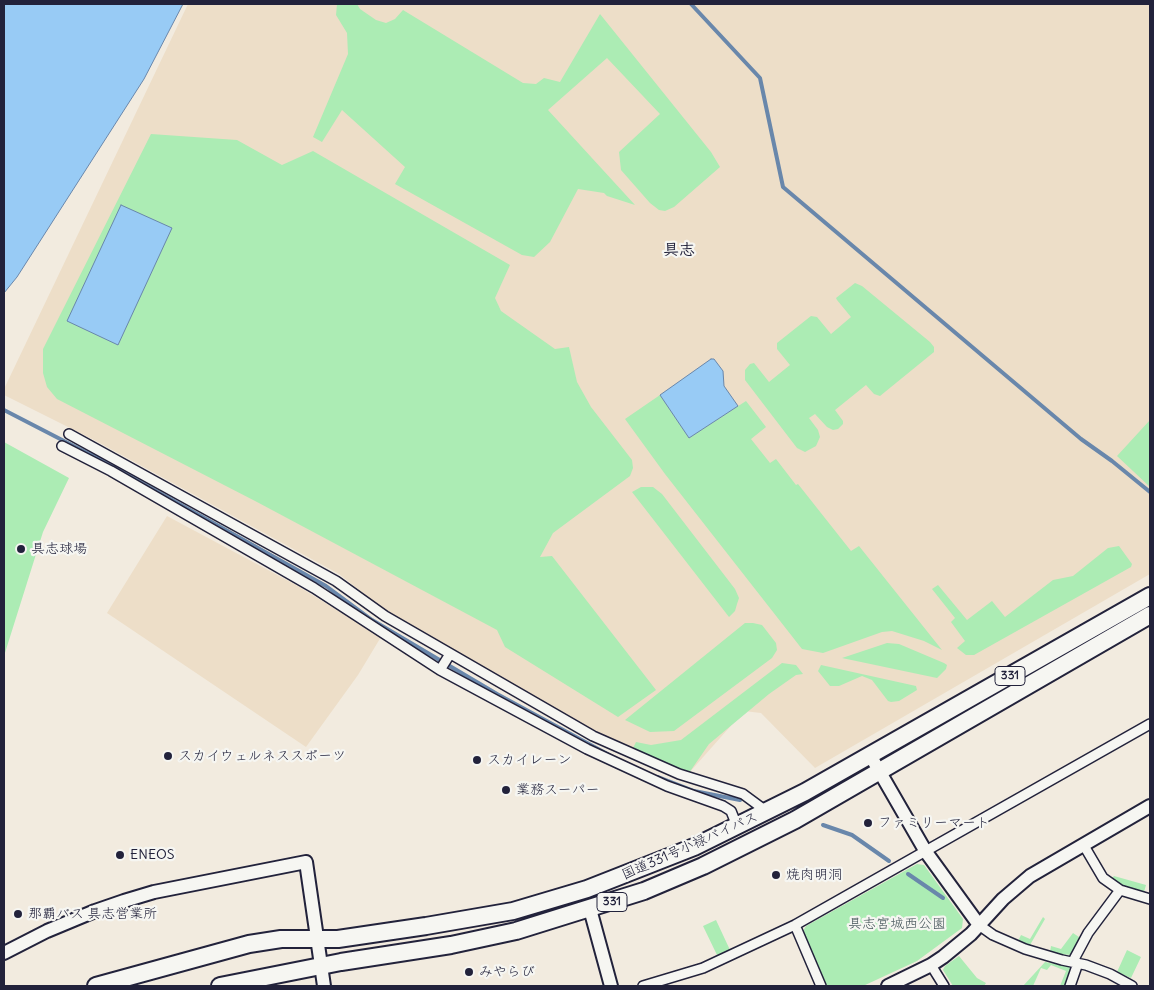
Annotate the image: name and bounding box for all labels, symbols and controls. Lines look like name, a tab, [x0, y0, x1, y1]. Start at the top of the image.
district label: 具志	[663, 240, 695, 260]
place label: 具志球場	[31, 541, 87, 557]
marker: 具志球場	[15, 543, 27, 555]
road number: 331	[995, 666, 1025, 686]
place label: スカイウェルネススポーツ	[178, 748, 346, 764]
marker: スカイウェルネススポーツ	[162, 750, 174, 762]
place label: スカイレーン	[487, 752, 572, 768]
marker: スカイレーン	[471, 754, 483, 766]
place label: 業務スーパー	[516, 782, 599, 798]
marker: 業務スーパー	[500, 784, 512, 796]
street label: 国道331号小禄バイパス	[619, 808, 761, 884]
place label: ファミリーマート	[878, 815, 990, 831]
marker: ファミリーマート	[862, 817, 874, 829]
place label: ENEOS	[130, 847, 175, 863]
marker: ENEOS	[114, 849, 126, 861]
place label: 焼肉明洞	[786, 867, 842, 883]
marker: 焼肉明洞	[770, 869, 782, 881]
road number: 331	[597, 892, 627, 912]
place label: 那覇バス 具志営業所	[28, 906, 157, 922]
marker: 那覇バス 具志営業所	[12, 908, 24, 920]
park label: 具志宮城西公園	[848, 916, 946, 932]
place label: みやらび	[479, 964, 535, 980]
marker: みやらび	[463, 966, 475, 978]

